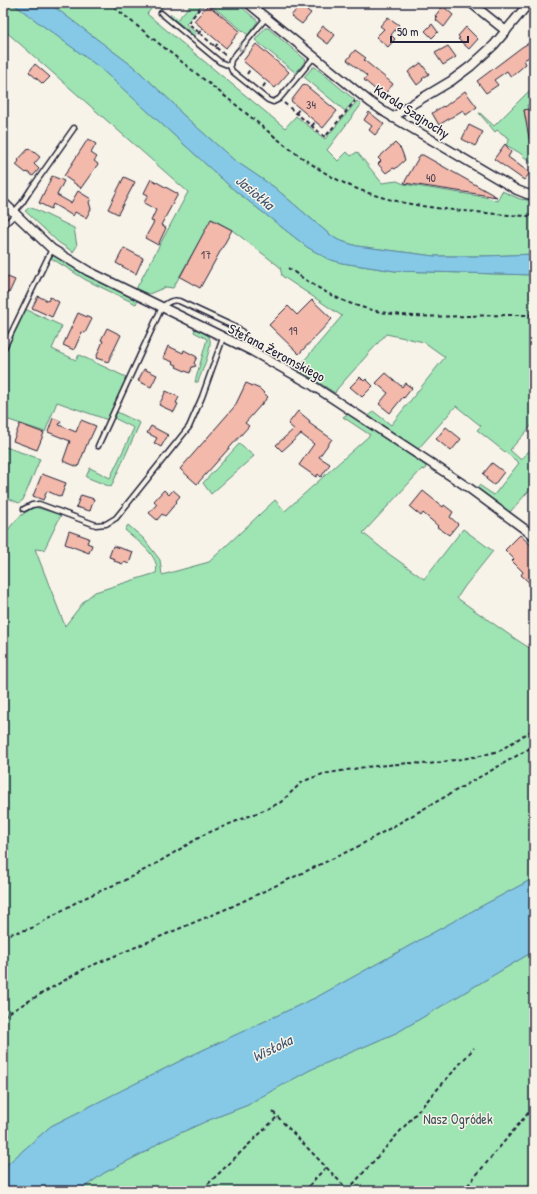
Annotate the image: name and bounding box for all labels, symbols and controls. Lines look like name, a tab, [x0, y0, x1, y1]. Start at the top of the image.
scale bar	[391, 18, 468, 44]
text: 50 m	[397, 23, 418, 40]
one-way arrow	[239, 43, 246, 51]
street label: Karola Szajnochy	[370, 79, 454, 143]
house number: 34	[306, 96, 316, 113]
house number: 40	[426, 169, 436, 186]
water label: Jasiołka	[231, 170, 280, 216]
house number: 17	[201, 246, 211, 263]
street label: Stefana Żeromskiego	[225, 318, 329, 387]
house number: 19	[289, 322, 298, 339]
water label: Wisłoka	[248, 1028, 297, 1067]
park label: Nasz Ogródek	[423, 1109, 493, 1129]

